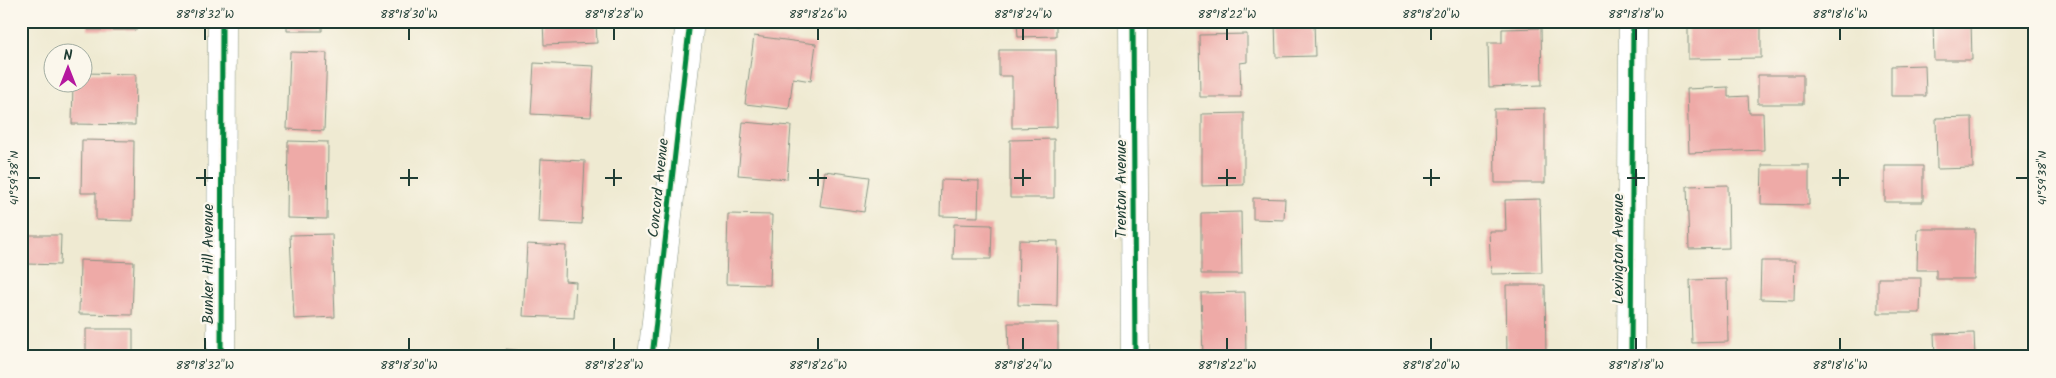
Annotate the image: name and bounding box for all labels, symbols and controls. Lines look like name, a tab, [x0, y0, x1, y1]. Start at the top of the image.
text: 88°18'32"W	[176, 5, 234, 24]
text: 88°18'30"W	[380, 5, 438, 24]
text: 88°18'28"W	[585, 5, 643, 24]
text: 88°18'26"W	[789, 5, 847, 24]
text: 88°18'24"W	[994, 5, 1052, 24]
text: 88°18'22"W	[1198, 5, 1256, 24]
text: 88°18'20"W	[1402, 5, 1460, 24]
text: 88°18'18"W	[1608, 5, 1664, 24]
text: 88°18'16"W	[1812, 5, 1868, 24]
north arrow	[42, 42, 92, 92]
text: N	[64, 45, 73, 67]
street label: Concord Avenue	[642, 137, 676, 239]
street label: Trenton Avenue	[1110, 140, 1134, 238]
text: 41°59'38"N	[5, 151, 24, 205]
text: 41°59'38"N	[2033, 151, 2052, 205]
street label: Lexington Avenue	[1607, 193, 1631, 304]
street label: Bunker Hill Avenue	[197, 203, 221, 324]
text: 88°18'32"W	[176, 356, 234, 375]
text: 88°18'30"W	[380, 356, 438, 375]
text: 88°18'28"W	[585, 356, 643, 375]
text: 88°18'26"W	[789, 356, 847, 375]
text: 88°18'24"W	[994, 356, 1052, 375]
text: 88°18'22"W	[1198, 356, 1256, 375]
text: 88°18'20"W	[1402, 356, 1460, 375]
text: 88°18'18"W	[1608, 356, 1664, 375]
text: 88°18'16"W	[1812, 356, 1868, 375]

